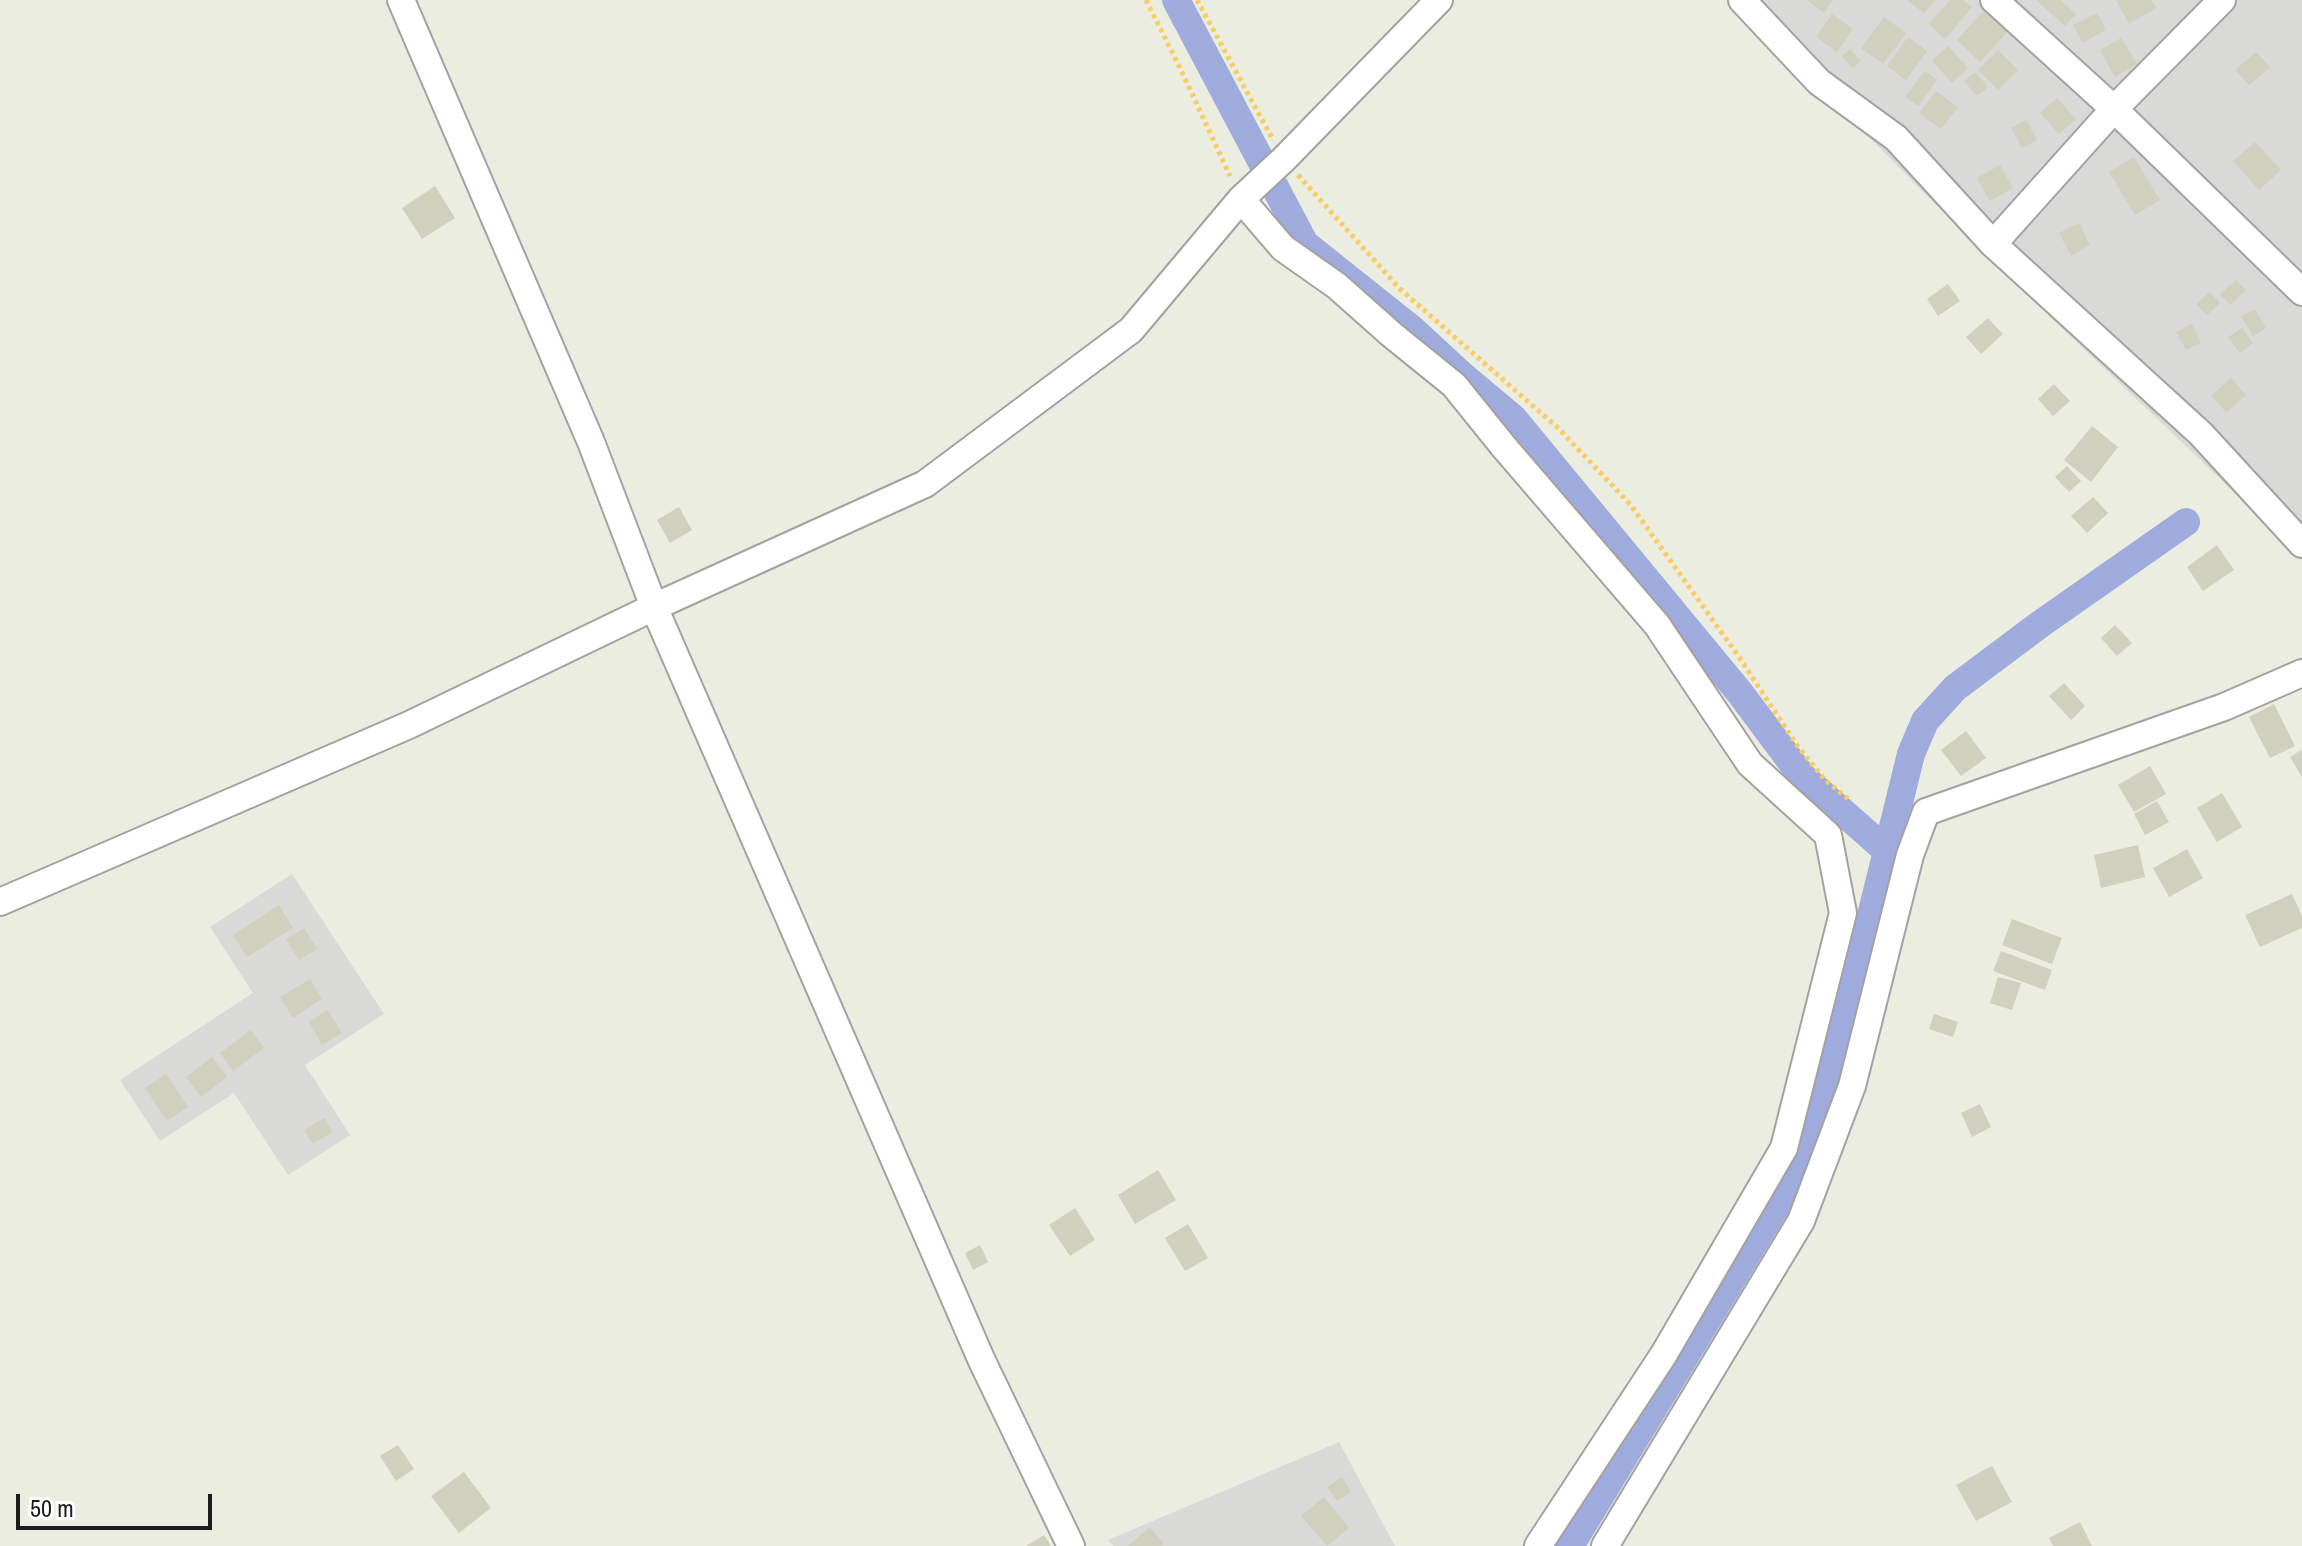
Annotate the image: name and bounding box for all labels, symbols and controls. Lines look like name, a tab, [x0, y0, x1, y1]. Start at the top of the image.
scale bar	[20, 1478, 216, 1528]
text: 50 m	[30, 1492, 74, 1524]

